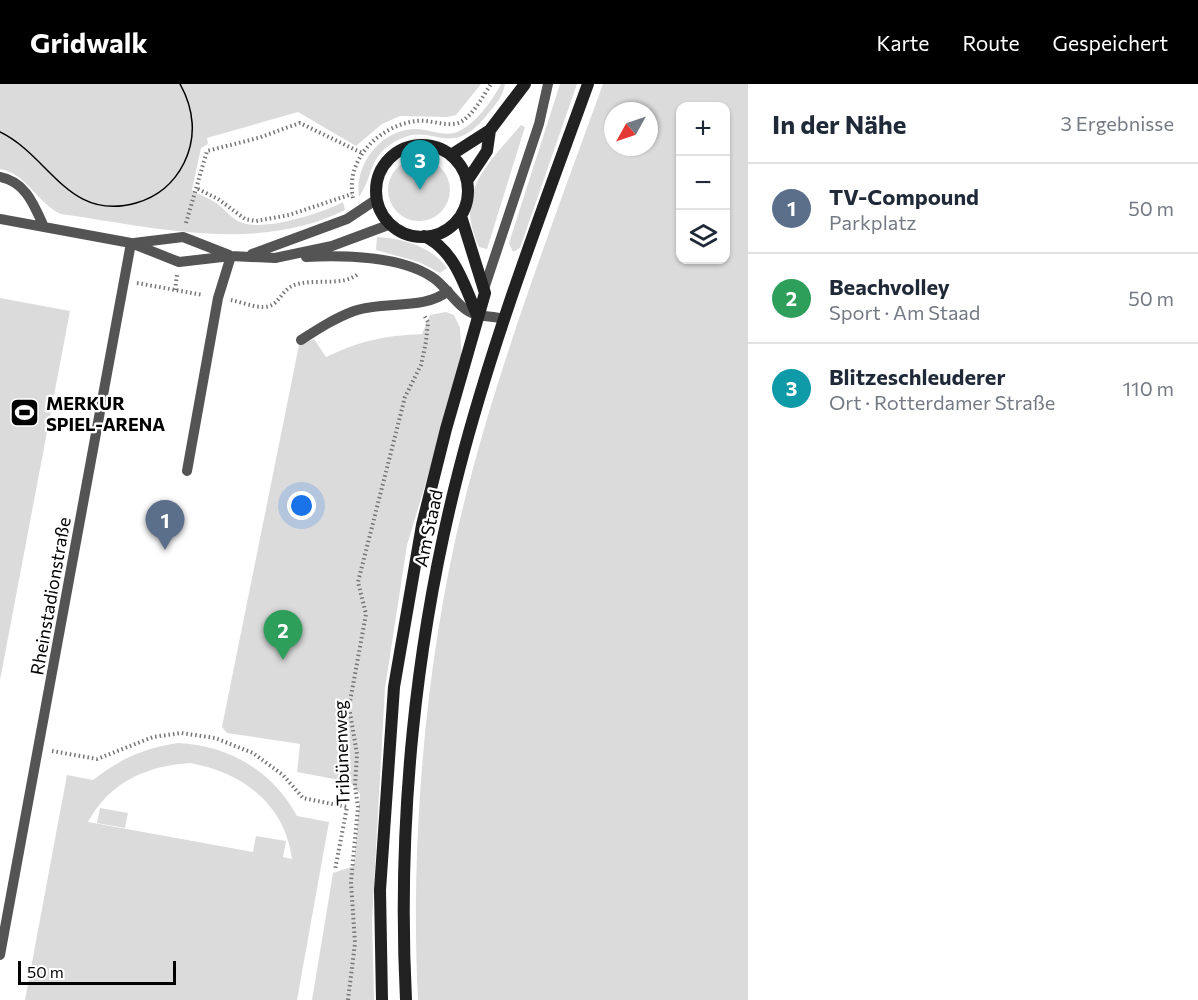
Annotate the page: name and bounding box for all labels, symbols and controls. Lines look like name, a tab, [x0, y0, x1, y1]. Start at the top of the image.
text: Gridwalk	[30, 25, 148, 59]
text: Karte	[876, 30, 929, 55]
text: Route	[962, 30, 1020, 55]
text: Gespeichert	[1053, 30, 1168, 55]
north arrow	[604, 102, 658, 156]
map controls	[676, 102, 730, 264]
button: +	[676, 102, 730, 156]
text: In der Nähe	[772, 108, 907, 139]
text: 3 Ergebnisse	[1061, 111, 1174, 135]
pin: 3	[400, 141, 440, 190]
button: −	[676, 156, 730, 210]
text: TV-Compound	[829, 183, 979, 210]
text: 1	[787, 196, 796, 220]
text: 50 m	[1128, 196, 1174, 220]
button: layers	[676, 210, 730, 264]
text: Parkplatz	[829, 210, 916, 234]
text: Beachvolley	[829, 273, 950, 300]
text: 2	[786, 286, 797, 310]
text: 50 m	[1128, 286, 1174, 310]
text: Sport · Am Staad	[829, 300, 980, 324]
text: Blitzeschleuderer	[829, 363, 1006, 390]
text: 3	[786, 376, 797, 400]
text: 110 m	[1123, 376, 1174, 400]
text: Ort · Rotterdamer Straße	[829, 390, 1055, 414]
place label: MERKUR SPIEL-ARENA	[46, 392, 165, 435]
sports icon: MERKUR SPIEL-ARENA	[9, 397, 41, 429]
street label: Am Staad	[409, 487, 447, 569]
your location	[287, 491, 316, 520]
pin: 1	[146, 500, 184, 550]
street label: Rheinstadionstraße	[25, 515, 75, 677]
pin: 2	[264, 610, 302, 660]
street label: Tribünenweg	[328, 700, 354, 806]
scale bar	[18, 958, 176, 986]
text: 50 m	[27, 962, 64, 981]

